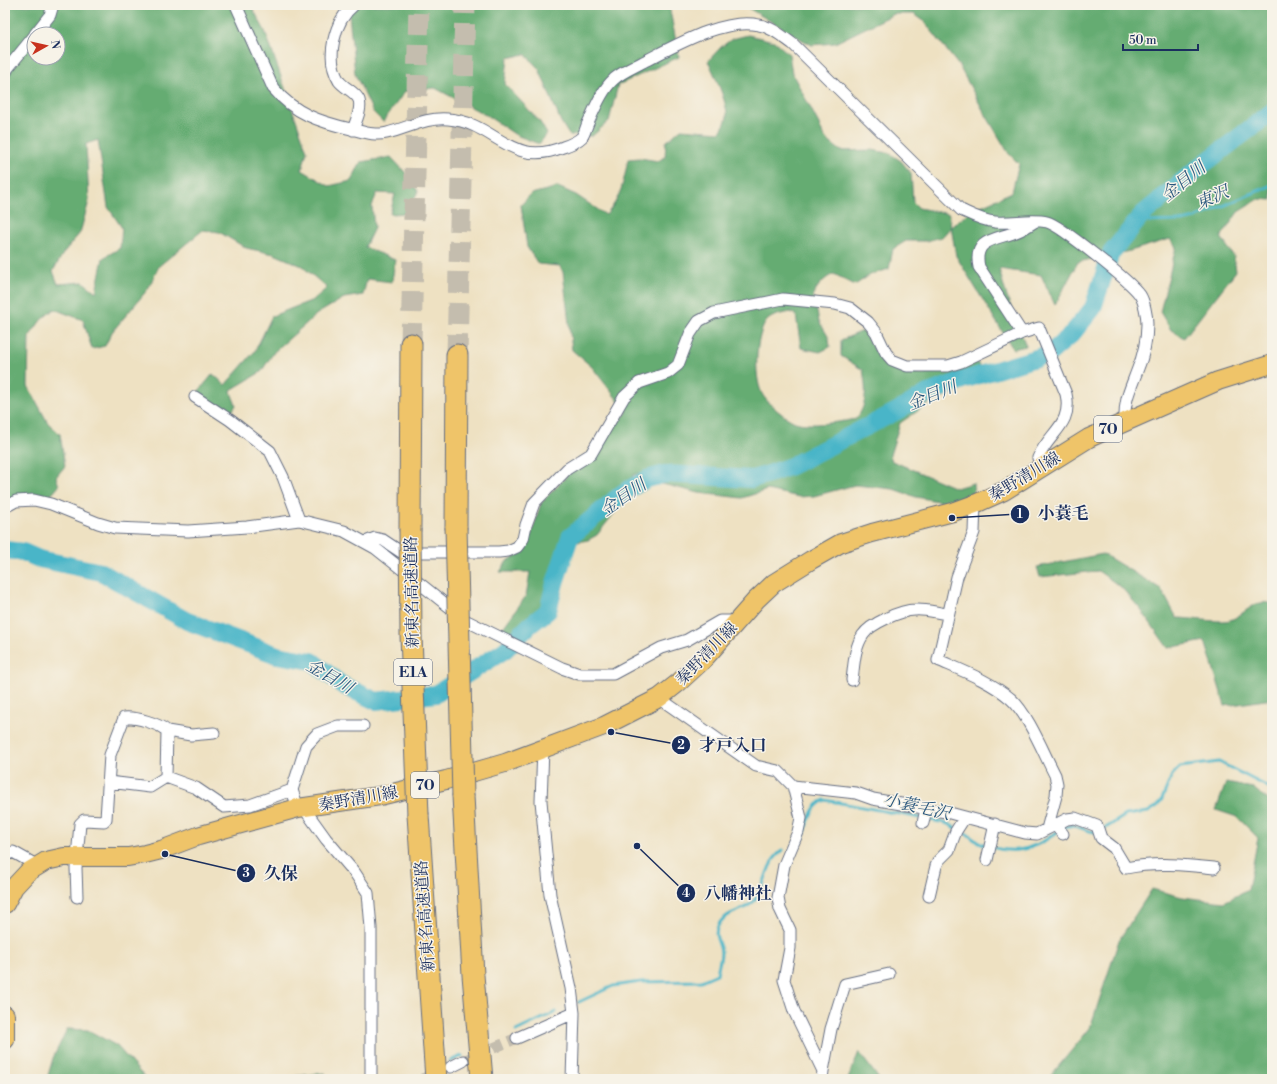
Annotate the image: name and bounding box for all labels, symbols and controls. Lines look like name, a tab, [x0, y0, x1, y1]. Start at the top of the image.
north arrow	[26, 26, 66, 66]
scale bar	[1123, 26, 1198, 52]
text: 50 m	[1129, 33, 1157, 48]
text: N	[47, 39, 62, 50]
water label: 金目川	[1157, 156, 1212, 206]
water label: 東沢	[1192, 180, 1234, 215]
water label: 金目川	[905, 375, 962, 416]
road number: 70	[1094, 416, 1122, 442]
street label: 秦野清川線	[985, 448, 1064, 506]
water label: 金目川	[596, 473, 652, 521]
callout: 小蓑毛	[1010, 499, 1097, 528]
text: 小蓑毛	[1038, 503, 1089, 525]
text: 1	[1017, 507, 1023, 522]
street label: 新東名高速道路	[401, 536, 423, 648]
street label: 秦野清川線	[672, 618, 742, 689]
water label: 金目川	[302, 655, 359, 700]
road number: E1A	[394, 659, 432, 685]
callout: 才戸入口	[671, 731, 775, 760]
text: 才戸入口	[699, 735, 767, 757]
text: 2	[677, 738, 685, 753]
road number: 70	[411, 772, 439, 798]
street label: 秦野清川線	[317, 782, 399, 816]
water label: 小蓑毛沢	[881, 789, 954, 826]
callout: 久保	[236, 858, 306, 887]
street label: 新東名高速道路	[411, 859, 439, 972]
text: 久保	[264, 863, 298, 885]
text: 3	[242, 866, 250, 881]
callout: 八幡神社	[676, 878, 780, 907]
text: 八幡神社	[704, 883, 772, 905]
text: 4	[682, 886, 690, 901]

